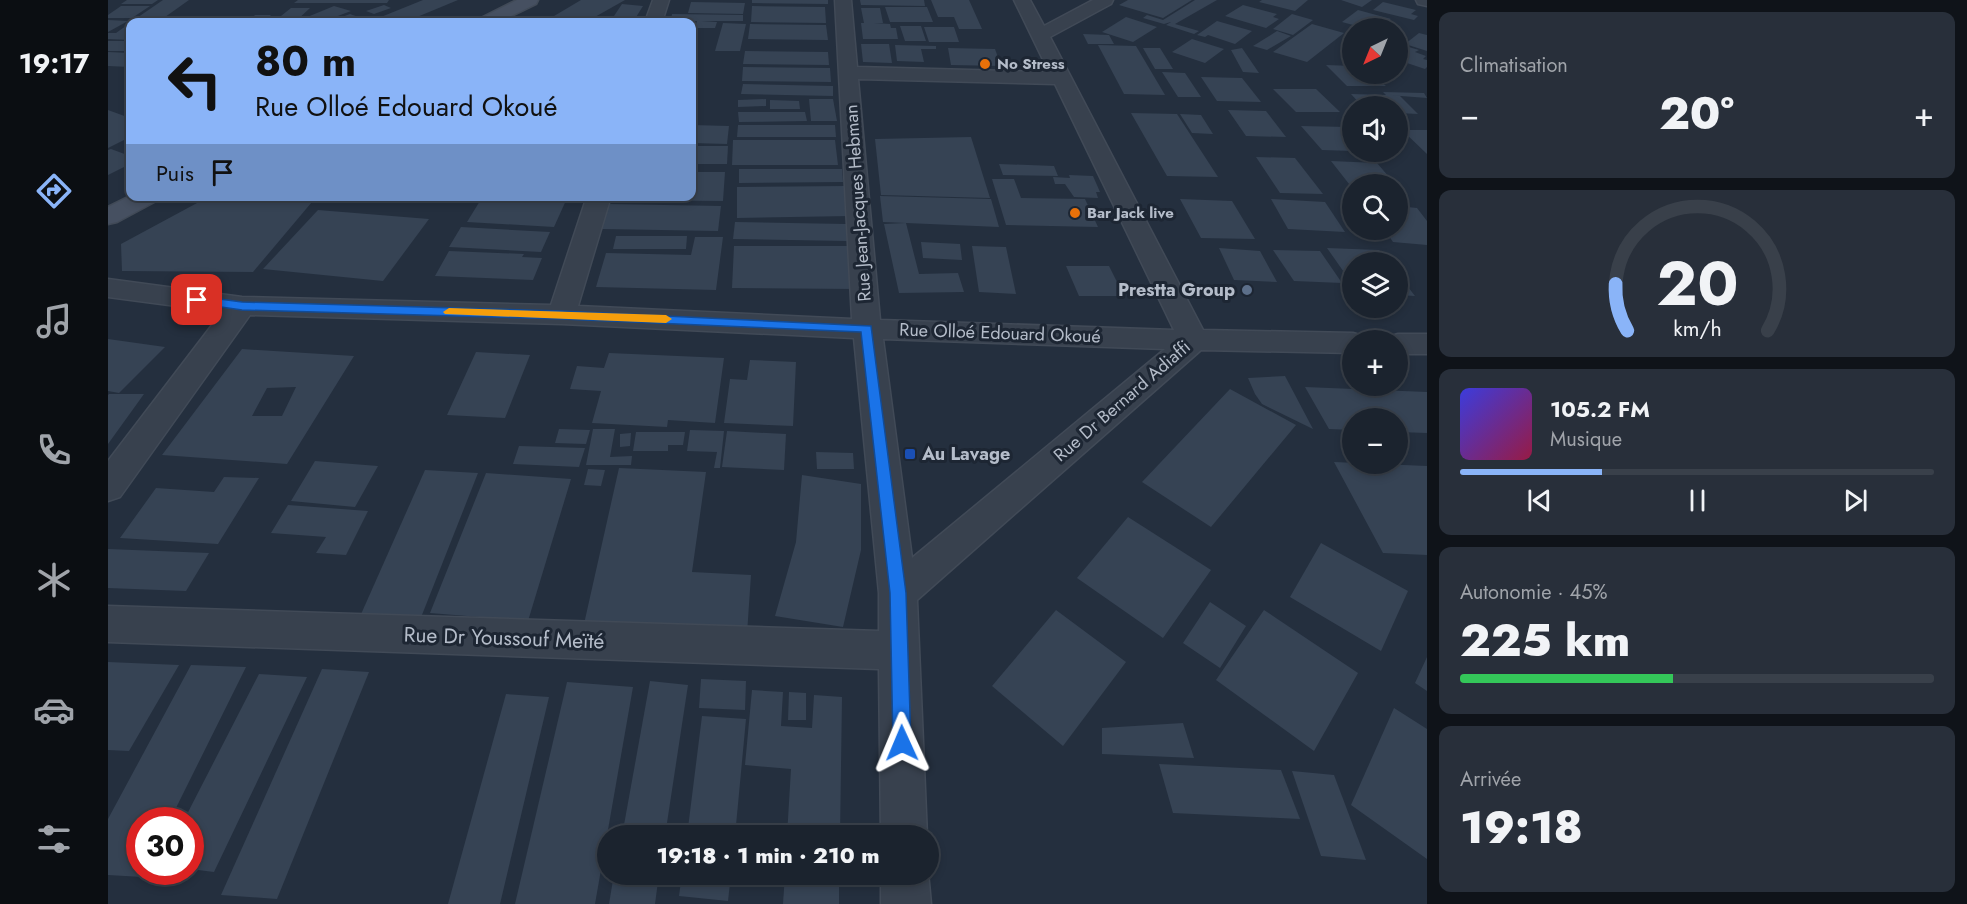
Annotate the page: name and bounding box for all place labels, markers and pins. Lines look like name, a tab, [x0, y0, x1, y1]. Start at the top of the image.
place label: No Stress	[997, 53, 1065, 75]
marker: No Stress	[978, 57, 992, 71]
place label: Bar Jack live	[1087, 202, 1174, 224]
marker: Bar Jack live	[1068, 206, 1082, 220]
pin	[171, 274, 222, 325]
place label: Prestta Group	[1118, 277, 1235, 303]
marker: Prestta Group	[1240, 283, 1254, 297]
place label: Au Lavage	[921, 441, 1010, 467]
marker: Au Lavage	[903, 447, 917, 461]

